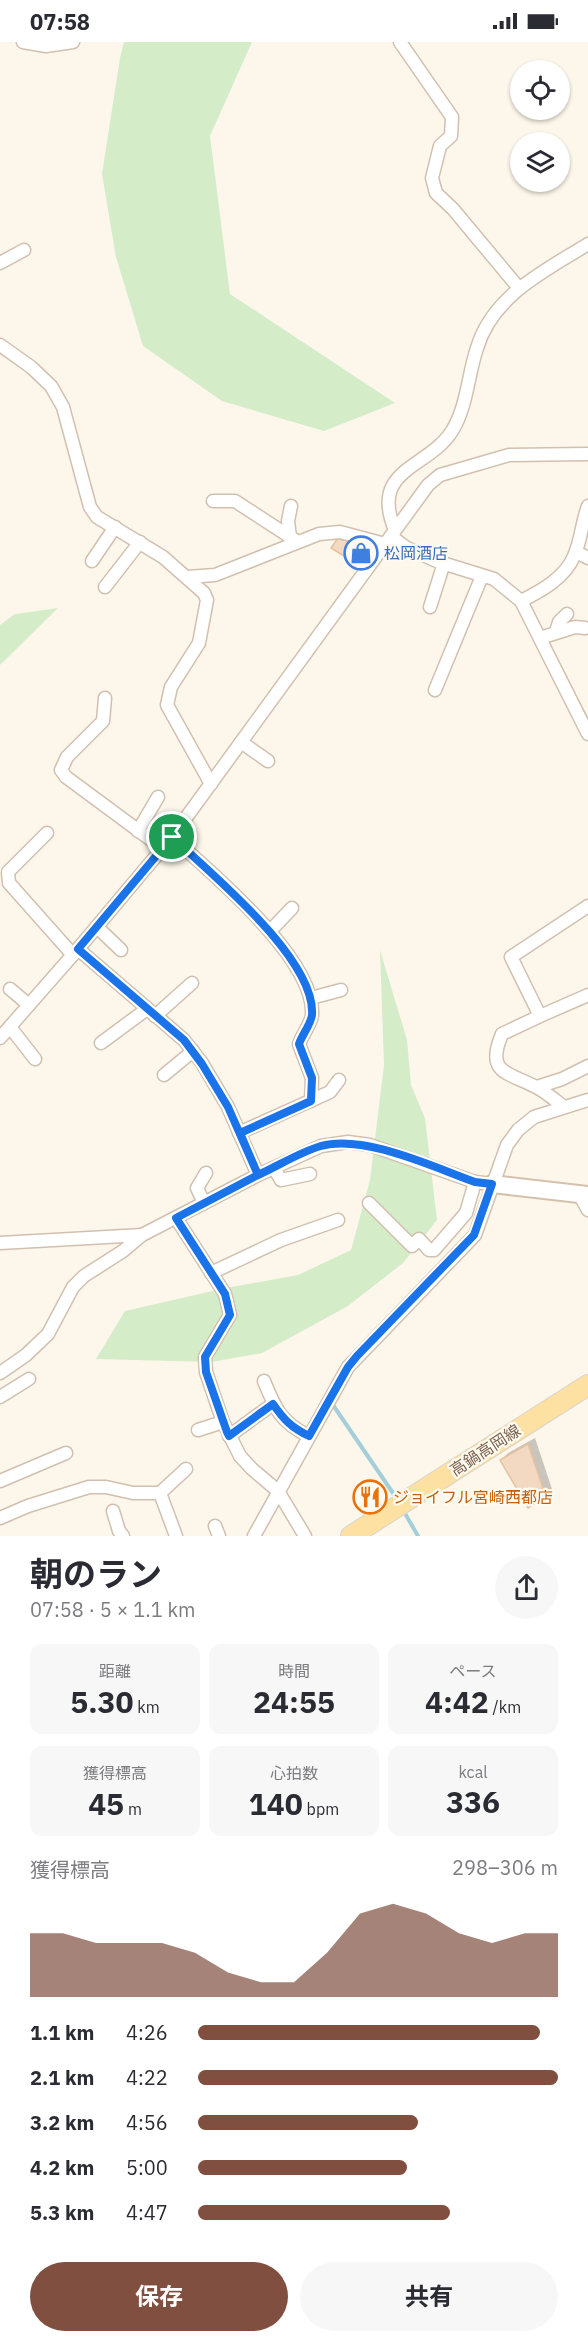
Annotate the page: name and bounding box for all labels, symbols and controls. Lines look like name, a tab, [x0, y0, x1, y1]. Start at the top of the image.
text: 07:58	[30, 7, 90, 36]
map controls	[510, 60, 570, 192]
button: locate	[510, 60, 570, 120]
button: layers	[510, 132, 570, 192]
shop icon: 松岡酒店	[343, 535, 379, 571]
place label: 松岡酒店	[384, 543, 448, 563]
pin	[146, 811, 197, 862]
icon: arrive	[155, 820, 188, 853]
street label: 高鍋高岡線	[446, 1420, 524, 1480]
restaurant icon: ジョイフル宮崎西都店	[352, 1479, 388, 1515]
place label: ジョイフル宮崎西都店	[393, 1487, 553, 1507]
text: 朝のラン	[30, 1552, 162, 1595]
button: share	[495, 1556, 558, 1619]
text: 07:58 · 5 × 1.1 km	[30, 1596, 195, 1623]
text: 距離	[99, 1661, 131, 1681]
text: 時間	[278, 1661, 310, 1681]
text: ペース	[449, 1661, 497, 1681]
text: 5.30	[70, 1682, 134, 1721]
text: 24:55	[253, 1682, 335, 1721]
text: 4:42	[425, 1682, 489, 1721]
text: km	[134, 1697, 160, 1717]
text: /km	[489, 1697, 521, 1717]
text: kcal	[458, 1762, 488, 1782]
text: 獲得標高	[83, 1763, 147, 1783]
text: 心拍数	[270, 1763, 318, 1783]
text: 336	[446, 1782, 500, 1821]
text: 45	[88, 1784, 124, 1823]
text: 140	[249, 1784, 303, 1823]
text: m	[124, 1799, 142, 1819]
text: bpm	[303, 1799, 339, 1819]
text: 298–306 m	[452, 1854, 558, 1881]
text: 獲得標高	[30, 1856, 110, 1883]
text: 1.1 km	[30, 2019, 94, 2046]
text: 4:26	[126, 2019, 168, 2046]
text: 2.1 km	[30, 2064, 94, 2091]
text: 4:22	[126, 2064, 168, 2091]
text: 3.2 km	[30, 2109, 94, 2136]
text: 4:56	[126, 2109, 168, 2136]
text: 4.2 km	[30, 2154, 94, 2181]
text: 5:00	[126, 2154, 168, 2181]
text: 5.3 km	[30, 2199, 94, 2226]
text: 4:47	[126, 2199, 168, 2226]
button: 保存	[30, 2262, 288, 2331]
button: 共有	[300, 2262, 558, 2331]

